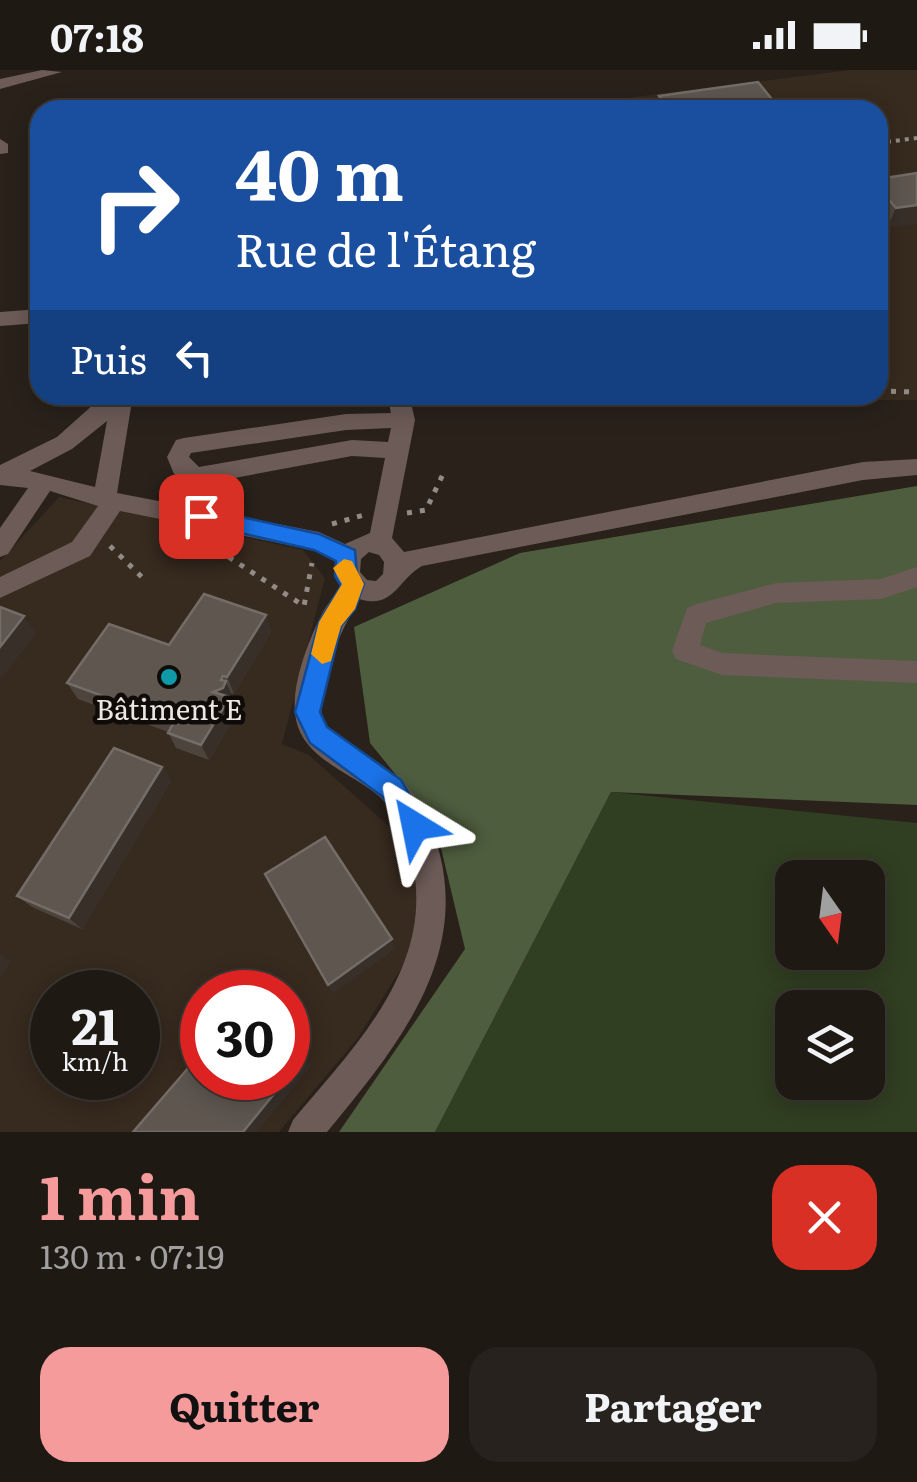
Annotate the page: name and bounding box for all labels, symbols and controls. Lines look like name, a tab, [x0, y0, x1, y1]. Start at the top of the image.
text: 07:18	[50, 7, 144, 64]
text: 40 m	[235, 119, 404, 223]
icon: right	[70, 140, 200, 270]
text: Rue de l'Étang	[235, 214, 536, 281]
text: Puis	[70, 329, 147, 386]
icon: left	[167, 330, 222, 385]
pin	[159, 474, 244, 559]
icon: arrive	[174, 489, 229, 544]
marker: Bâtiment E	[158, 666, 180, 688]
place label: Bâtiment E	[95, 687, 243, 729]
position arrow	[363, 774, 467, 878]
north arrow	[775, 860, 885, 970]
map controls	[775, 860, 885, 1100]
speed limit sign: 30	[180, 970, 310, 1100]
text: 21	[71, 986, 119, 1060]
button: layers	[775, 990, 885, 1100]
text: km/h	[62, 1042, 128, 1079]
text: 1 min	[40, 1149, 200, 1238]
button: close	[772, 1165, 877, 1270]
text: 130 m · 07:19	[40, 1231, 224, 1279]
button: Quitter	[40, 1347, 449, 1462]
button: Partager	[469, 1347, 877, 1462]

